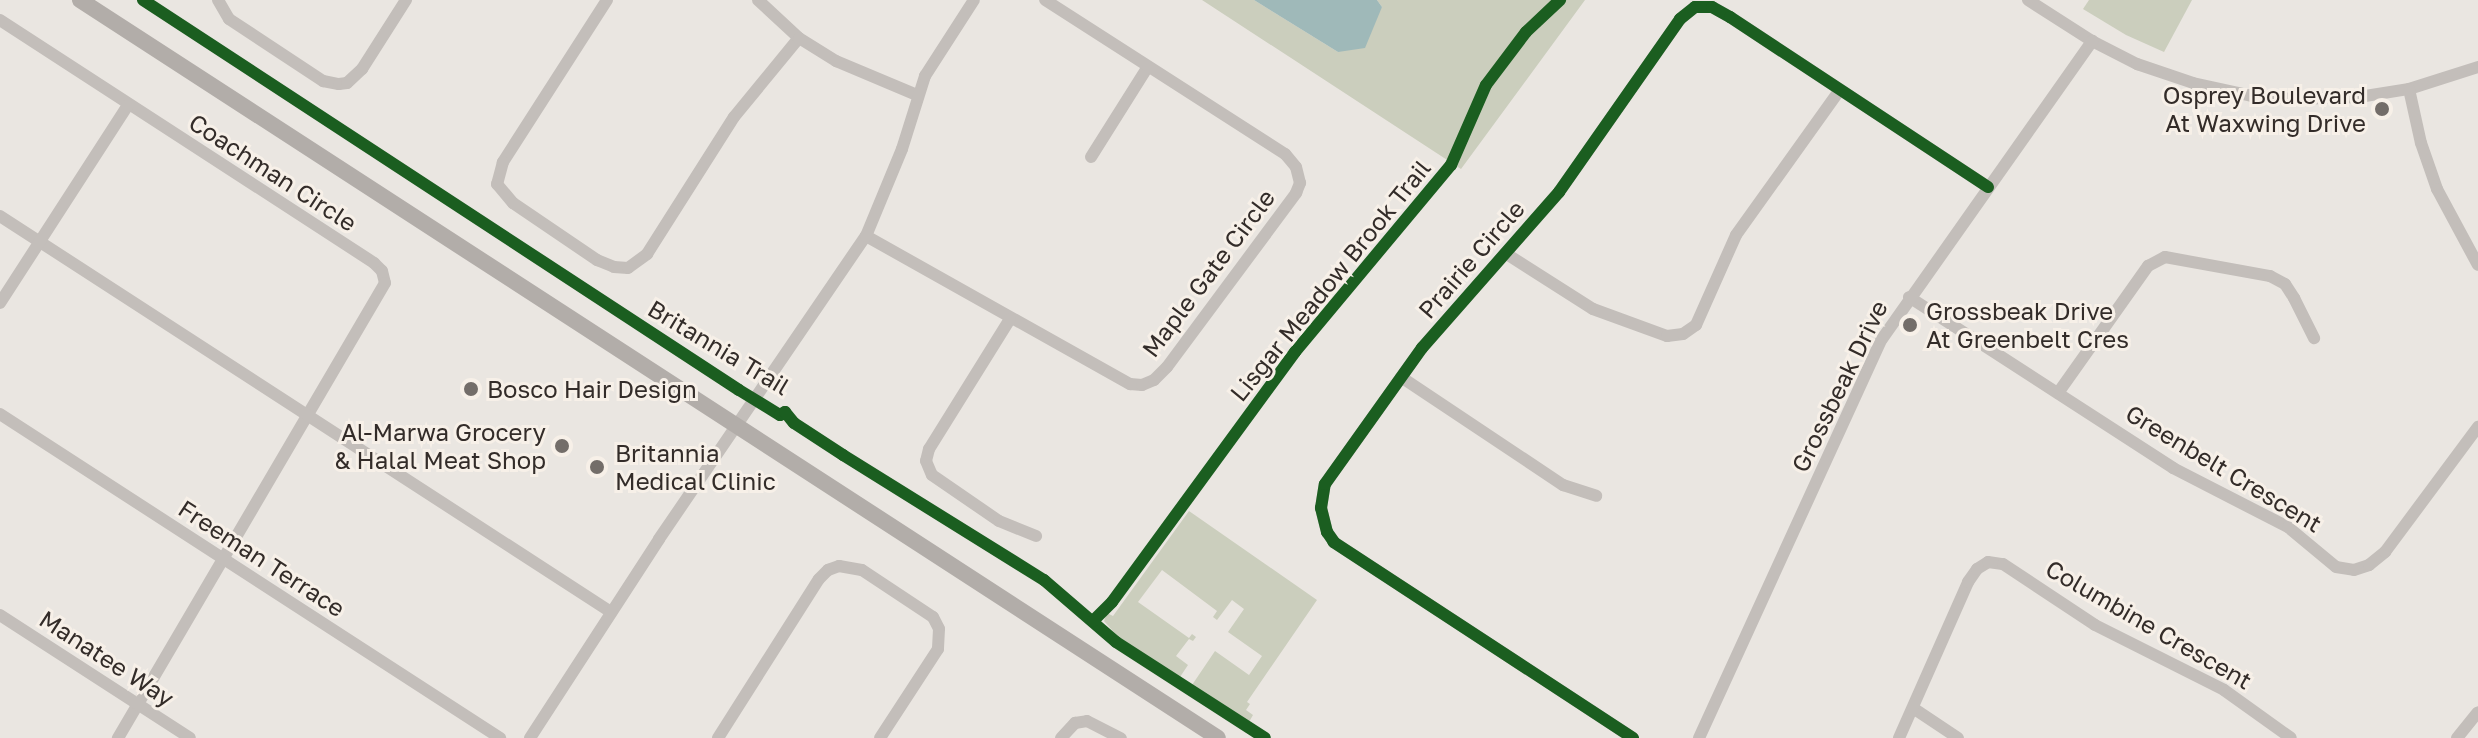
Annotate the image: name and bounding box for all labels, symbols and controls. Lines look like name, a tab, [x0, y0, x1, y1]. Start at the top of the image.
place label: Osprey Boulevard At Waxwing Drive	[2163, 81, 2366, 137]
marker: Osprey Boulevard At Waxwing Drive	[2373, 100, 2391, 118]
street label: Coachman Circle	[184, 107, 362, 237]
street label: Lisgar Meadow Brook Trail	[1224, 154, 1436, 406]
street label: Maple Gate Circle	[1136, 184, 1280, 362]
street label: Prairie Circle	[1412, 194, 1530, 324]
street label: Britannia Trail	[643, 293, 795, 401]
street label: Grossbeak Drive	[1785, 296, 1893, 476]
place label: Grossbeak Drive At Greenbelt Cres	[1926, 297, 2129, 353]
marker: Grossbeak Drive At Greenbelt Cres	[1901, 316, 1919, 334]
place label: Bosco Hair Design	[487, 375, 697, 403]
marker: Bosco Hair Design	[462, 380, 480, 398]
street label: Greenbelt Crescent	[2121, 398, 2327, 538]
place label: Al-Marwa Grocery & Halal Meat Shop	[334, 418, 546, 474]
marker: Al-Marwa Grocery & Halal Meat Shop	[553, 437, 571, 455]
place label: Britannia Medical Clinic	[615, 439, 776, 495]
marker: Britannia Medical Clinic	[586, 456, 608, 478]
street label: Freeman Terrace	[173, 494, 351, 622]
street label: Columbine Crescent	[2041, 553, 2257, 695]
street label: Manatee Way	[34, 604, 180, 712]

